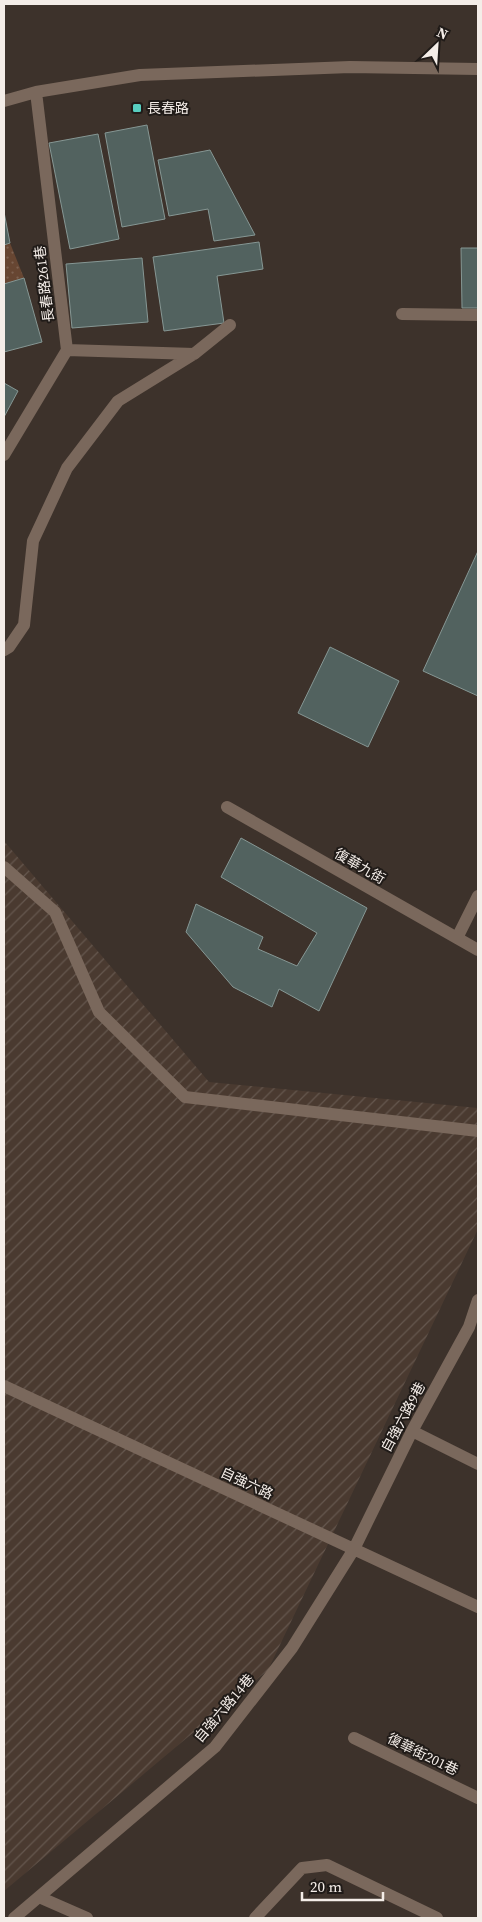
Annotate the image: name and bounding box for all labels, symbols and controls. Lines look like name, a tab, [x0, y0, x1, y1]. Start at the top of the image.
north arrow	[412, 20, 462, 70]
text: N	[434, 22, 451, 44]
place label: 長春路	[147, 98, 189, 118]
marker: 長春路	[131, 102, 143, 114]
street label: 長春路261巷	[29, 245, 59, 323]
street label: 復華九街	[331, 843, 389, 889]
street label: 自強六路9巷	[376, 1378, 430, 1456]
street label: 自強六路	[217, 1462, 277, 1504]
street label: 自強六路14巷	[189, 1669, 259, 1747]
street label: 復華街201巷	[384, 1728, 462, 1780]
scale bar	[302, 1870, 383, 1902]
text: 20 m	[310, 1876, 342, 1897]

